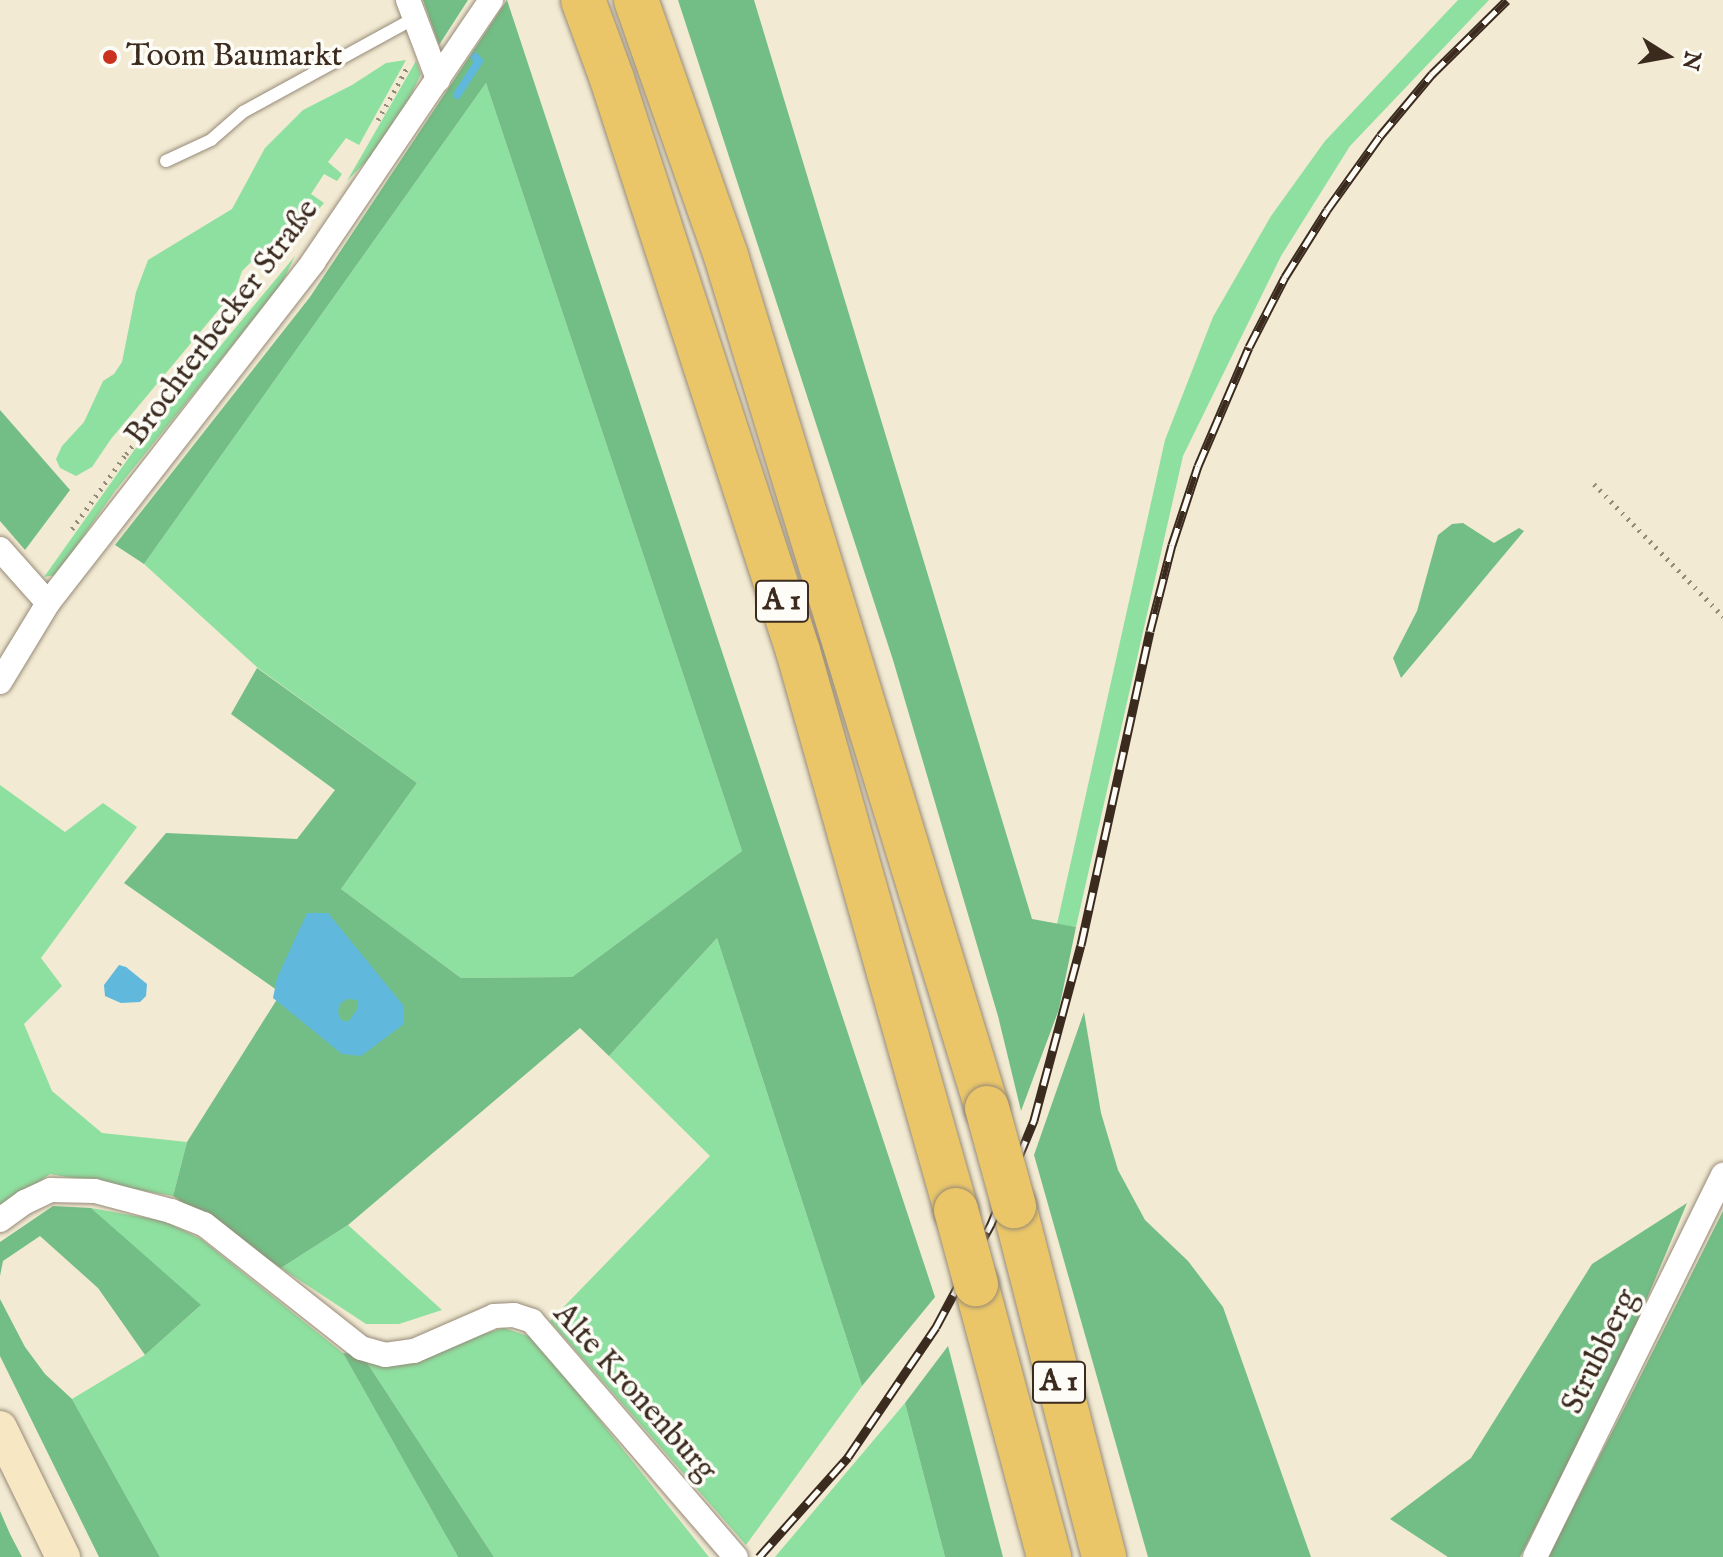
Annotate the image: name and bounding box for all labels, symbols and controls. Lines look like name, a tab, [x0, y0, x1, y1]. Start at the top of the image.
north arrow	[1627, 16, 1707, 96]
place label: Toom Baumarkt	[126, 38, 343, 76]
marker: Toom Baumarkt	[101, 48, 119, 66]
text: N	[1675, 49, 1706, 73]
street label: Brochterbecker Straße	[118, 192, 328, 454]
road number: A 1	[754, 575, 810, 627]
street label: Strubberg	[1554, 1283, 1648, 1421]
street label: Alte Kronenburg	[544, 1296, 724, 1490]
road number: A 1	[1031, 1356, 1087, 1408]

